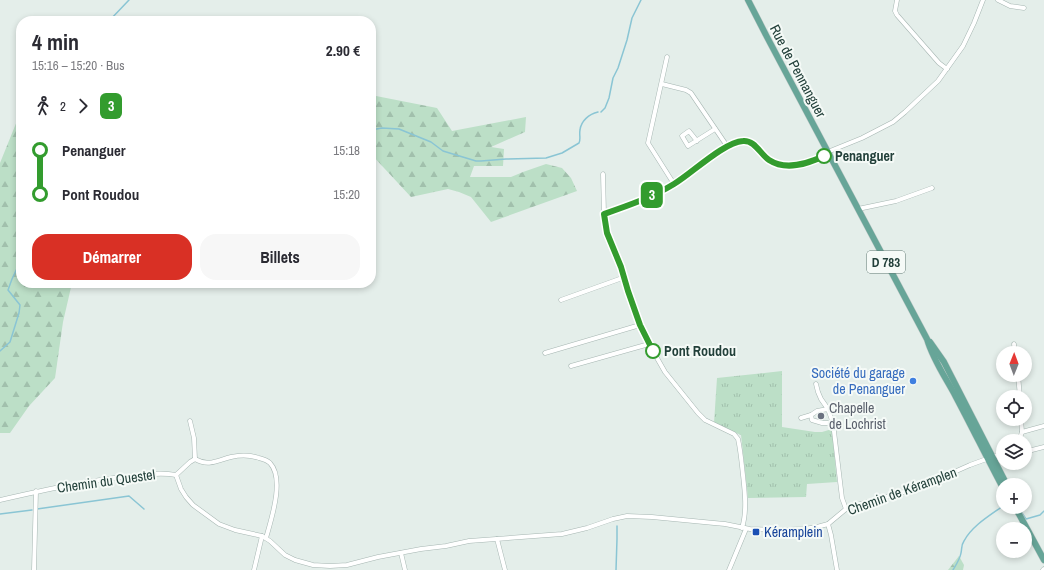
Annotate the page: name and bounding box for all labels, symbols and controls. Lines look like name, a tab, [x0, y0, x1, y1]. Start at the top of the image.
street label: Rue de Pennanguer	[766, 21, 830, 121]
text: 4 min	[32, 27, 79, 57]
text: 2.90 €	[326, 40, 360, 61]
text: 15:16 – 15:20 · Bus	[32, 57, 124, 74]
icon: walk	[32, 95, 54, 117]
icon: forward	[72, 95, 94, 117]
text: 3	[108, 97, 114, 115]
text: 2	[60, 98, 66, 115]
text: Penanguer	[62, 140, 126, 161]
text: 15:18	[333, 142, 360, 159]
place label: Penanguer	[835, 147, 895, 165]
marker: Penanguer	[816, 148, 832, 164]
line badge: 3	[639, 182, 665, 208]
text: Pont Roudou	[62, 184, 139, 205]
text: 15:20	[333, 186, 360, 203]
text: 3	[649, 186, 655, 204]
button: Démarrer	[32, 234, 192, 280]
button: Billets	[200, 234, 360, 280]
road number: D 783	[867, 251, 905, 273]
place label: Pont Roudou	[664, 342, 736, 360]
marker: Pont Roudou	[645, 343, 661, 359]
north arrow	[996, 346, 1032, 382]
map controls	[996, 346, 1032, 558]
place label: Société du garage de Penanguer	[811, 364, 905, 398]
marker: Société du garage de Penanguer	[908, 376, 918, 386]
button: locate	[996, 390, 1032, 426]
place label: Chapelle de Lochrist	[829, 399, 886, 433]
marker: Chapelle de Lochrist	[816, 411, 826, 421]
button: layers	[996, 434, 1032, 470]
street label: Chemin de Kéramplen	[845, 463, 959, 519]
street label: Chemin du Questel	[56, 465, 156, 497]
button: +	[996, 478, 1032, 514]
button: −	[996, 522, 1032, 558]
place label: Kéramplein	[764, 523, 823, 541]
marker: Kéramplein	[751, 527, 761, 537]

